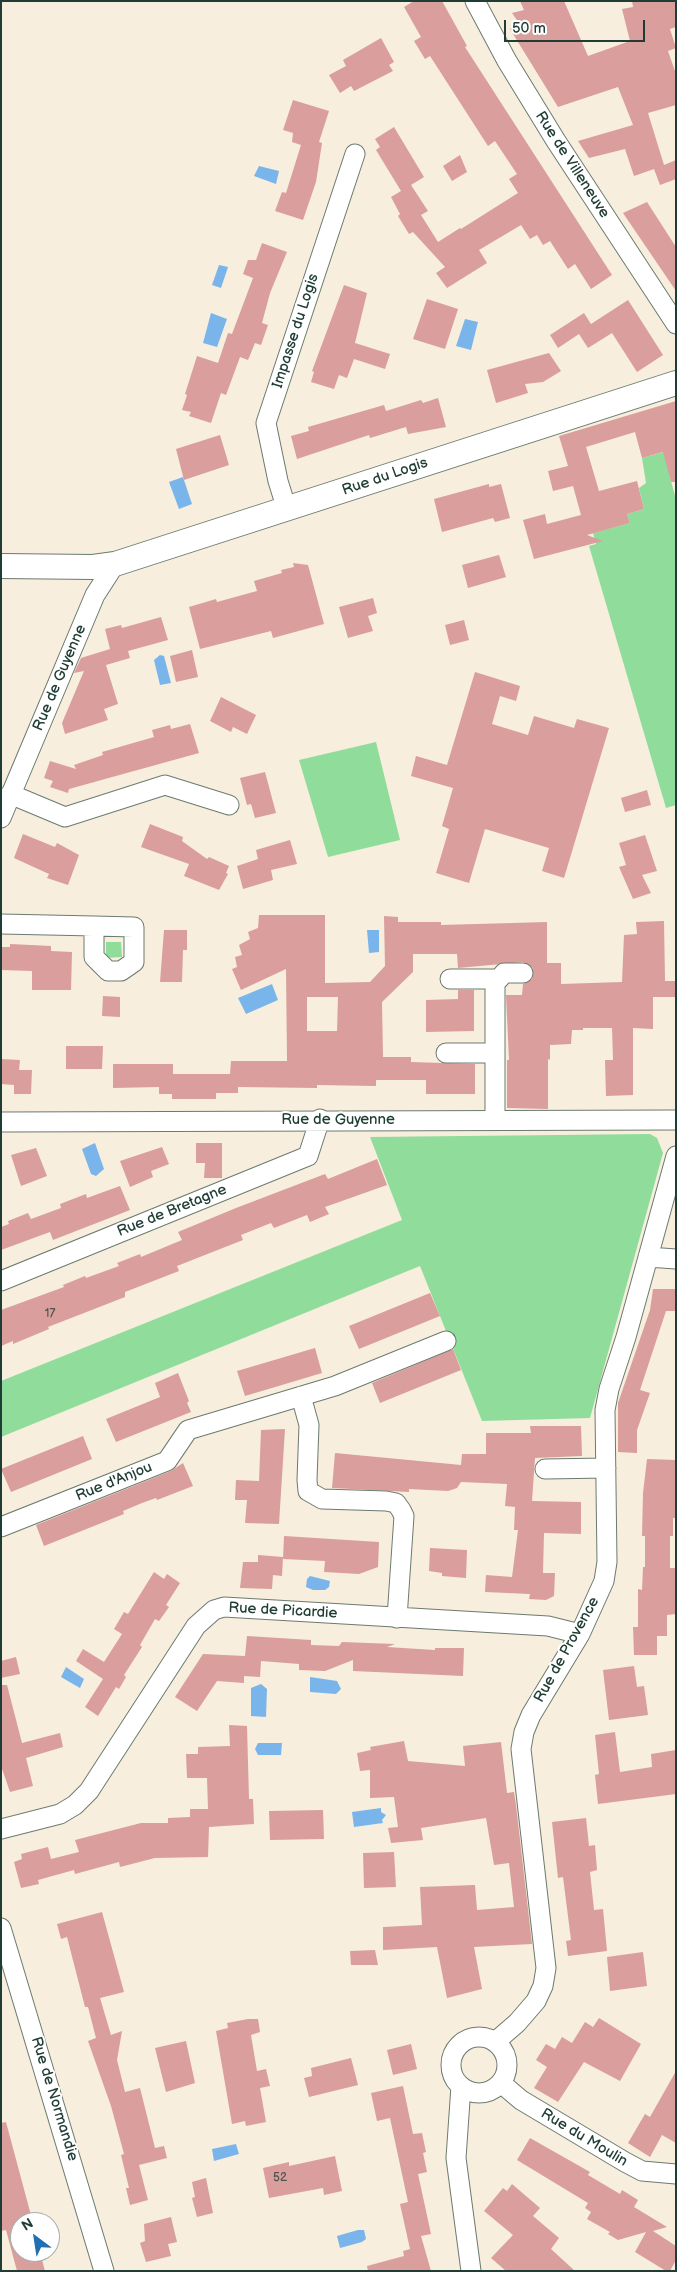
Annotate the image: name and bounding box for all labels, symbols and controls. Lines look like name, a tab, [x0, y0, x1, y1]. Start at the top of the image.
scale bar	[507, 10, 648, 42]
text: 50 m	[512, 19, 546, 38]
street label: Rue de Villeneuve	[531, 108, 613, 222]
street label: Impasse du Logis	[269, 271, 323, 391]
street label: Rue du Logis	[340, 454, 430, 500]
street label: Rue de Guyenne	[30, 622, 90, 734]
street label: Rue de Guyenne	[281, 1111, 395, 1129]
street label: Rue de Bretagne	[115, 1181, 229, 1241]
house number: 17	[45, 1307, 55, 1321]
street label: Rue d'Anjou	[73, 1458, 155, 1506]
street label: Rue de Provence	[531, 1594, 603, 1706]
street label: Rue de Picardie	[228, 1599, 338, 1623]
street label: Rue de Normandie	[27, 2035, 81, 2163]
street label: Rue du Moulin	[537, 2105, 631, 2171]
house number: 52	[273, 2171, 287, 2185]
north arrow	[10, 2212, 60, 2262]
text: N	[19, 2215, 36, 2235]

